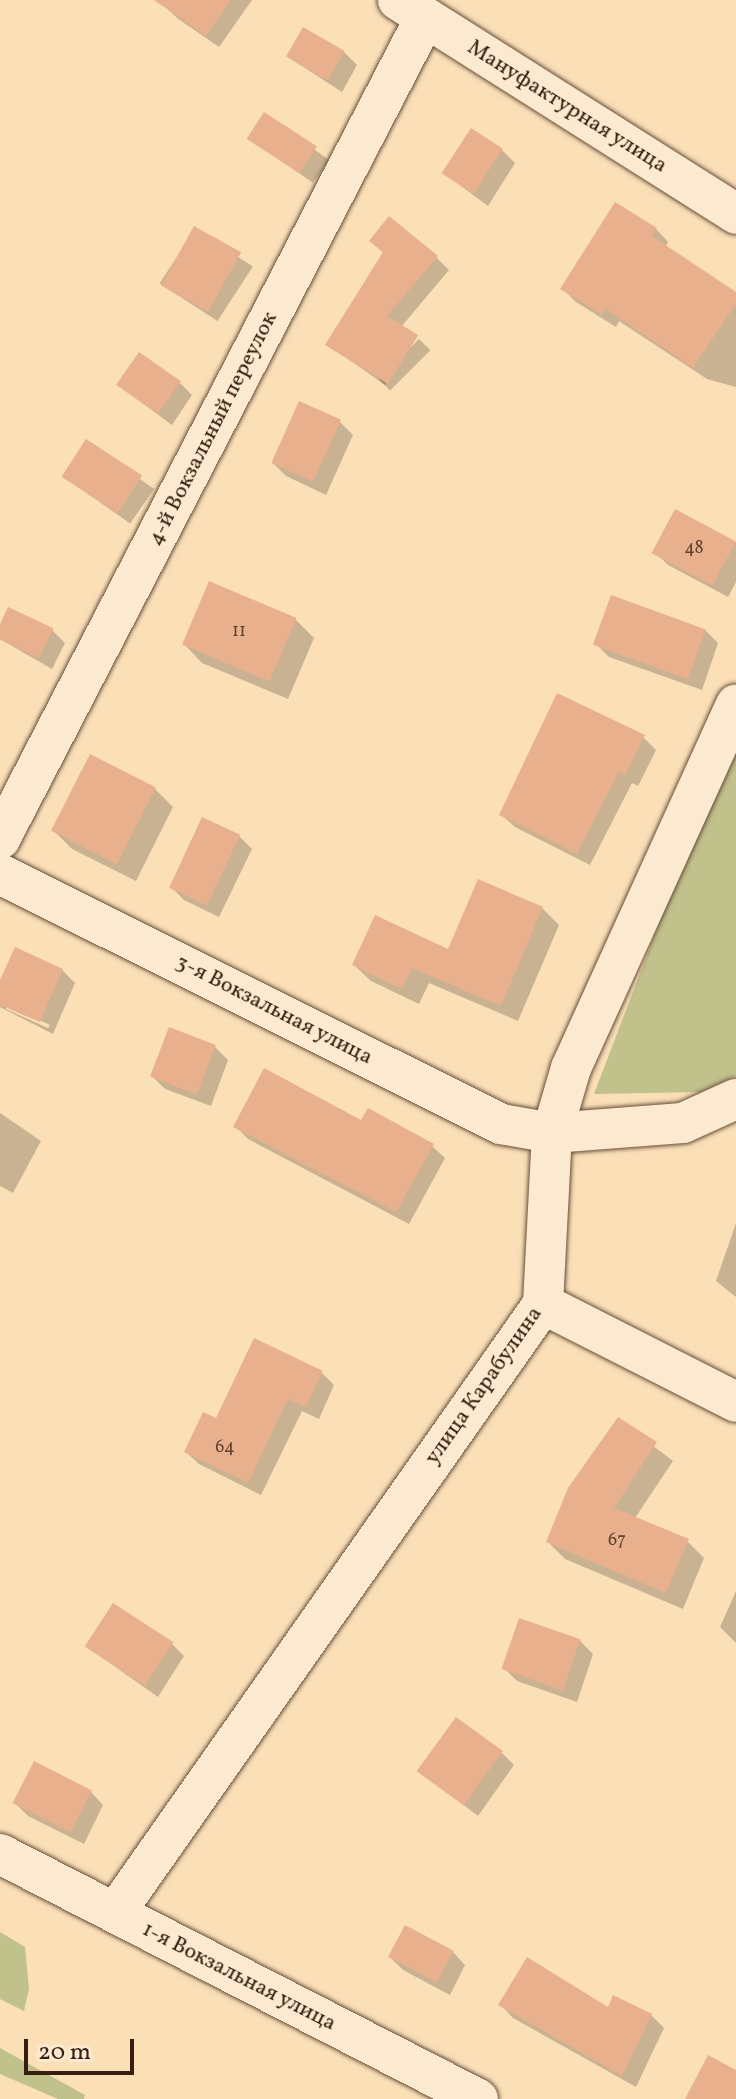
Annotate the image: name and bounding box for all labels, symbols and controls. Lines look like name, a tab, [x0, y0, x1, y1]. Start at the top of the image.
street label: Мануфактурная улица	[462, 35, 672, 179]
street label: 4-й Вокзальный переулок	[142, 308, 284, 550]
house number: 48	[684, 538, 704, 560]
house number: 11	[232, 621, 246, 643]
street label: 3-я Вокзальная улица	[171, 949, 377, 1071]
street label: улица Карабулина	[420, 1302, 548, 1470]
house number: 64	[215, 1437, 235, 1459]
house number: 67	[608, 1530, 626, 1552]
street label: 1-я Вокзальная улица	[137, 1916, 341, 2038]
scale bar	[28, 2023, 138, 2073]
text: 20 m	[38, 2036, 91, 2070]

